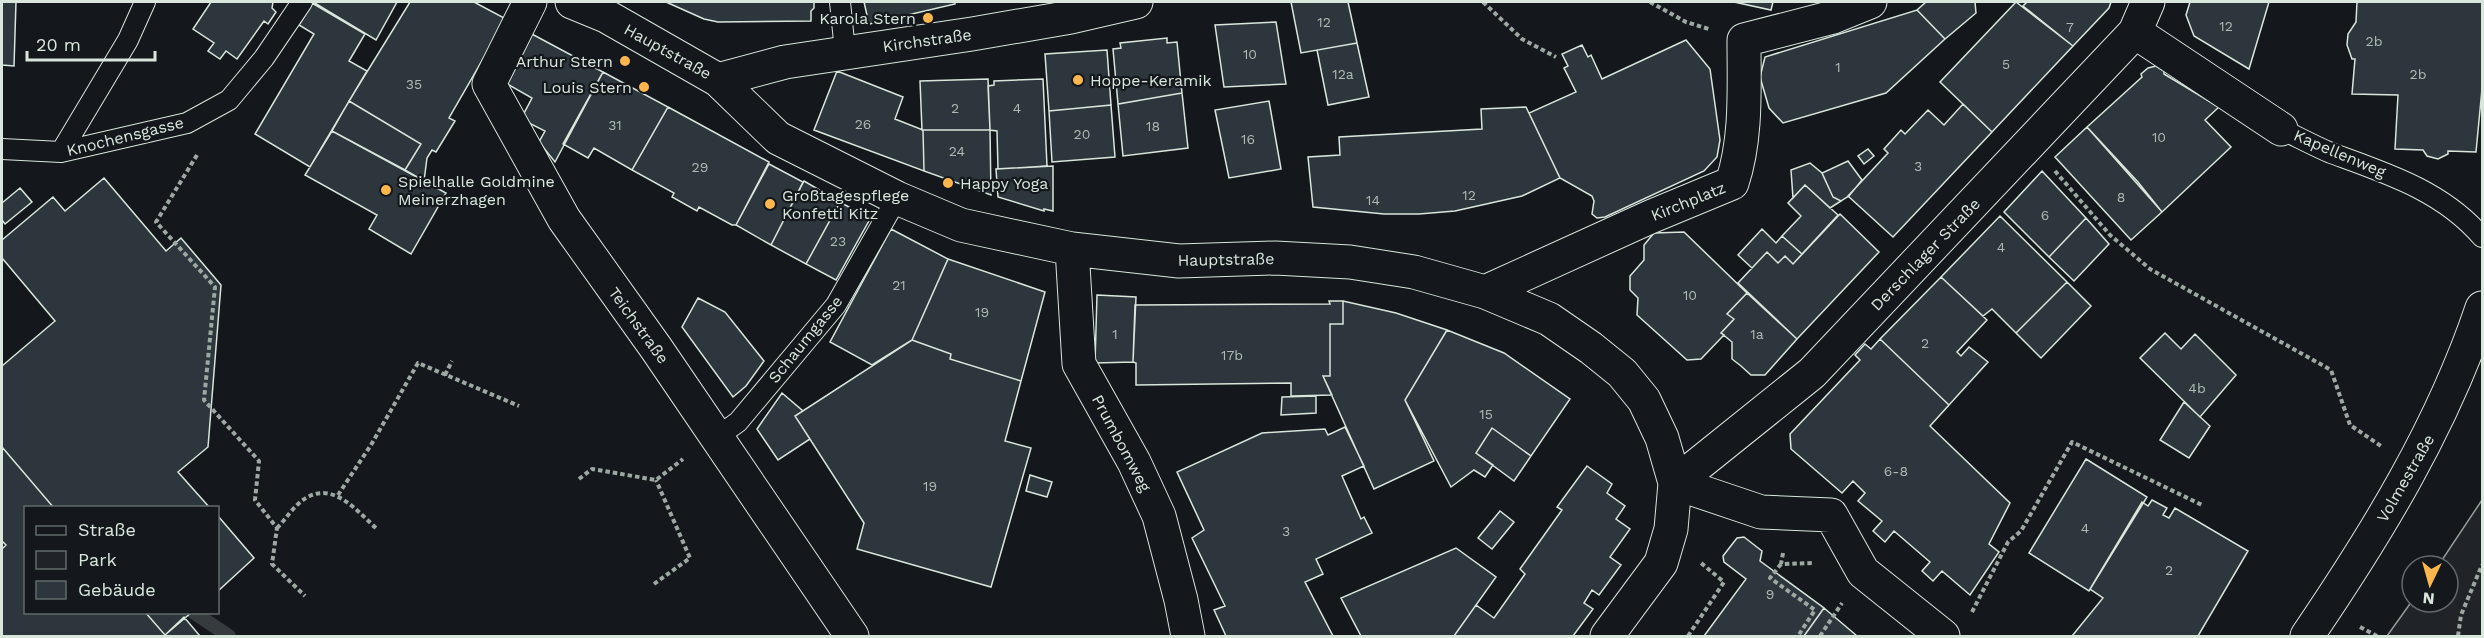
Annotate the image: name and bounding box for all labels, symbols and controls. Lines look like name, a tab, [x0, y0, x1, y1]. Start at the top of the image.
place label: Karola Stern	[819, 9, 916, 28]
marker: Karola Stern	[921, 11, 935, 25]
house number: 12	[1317, 14, 1331, 30]
house number: 12	[2219, 18, 2233, 34]
house number: 7	[2066, 19, 2074, 35]
street label: Hauptstraße	[621, 20, 715, 83]
scale bar	[27, 24, 154, 62]
street label: Kirchstraße	[881, 25, 973, 56]
house number: 2b	[2366, 33, 2382, 49]
text: 20 m	[36, 34, 81, 55]
house number: 10	[1243, 46, 1257, 62]
place label: Arthur Stern	[516, 52, 613, 71]
marker: Arthur Stern	[618, 54, 632, 68]
house number: 5	[2002, 56, 2010, 72]
house number: 1	[1835, 59, 1841, 75]
house number: 12a	[1332, 66, 1354, 82]
house number: 2b	[2410, 66, 2426, 82]
place label: Hoppe-Keramik	[1090, 71, 1212, 90]
marker: Hoppe-Keramik	[1071, 73, 1085, 87]
house number: 35	[406, 76, 422, 92]
place label: Louis Stern	[542, 78, 632, 97]
marker: Louis Stern	[637, 80, 651, 94]
house number: 2	[951, 100, 959, 116]
house number: 4	[1013, 100, 1021, 116]
street label: Knochensgasse	[65, 113, 186, 160]
house number: 26	[855, 116, 871, 132]
house number: 31	[608, 117, 622, 133]
house number: 18	[1146, 118, 1160, 134]
house number: 20	[1074, 126, 1090, 142]
street label: Kapellenweg	[2291, 126, 2389, 182]
house number: 10	[2152, 129, 2166, 145]
house number: 16	[1241, 131, 1255, 147]
house number: 24	[949, 143, 965, 159]
house number: 3	[1914, 158, 1922, 174]
house number: 29	[692, 159, 708, 175]
place label: Spielhalle Goldmine Meinerzhagen	[398, 172, 555, 209]
place label: Happy Yoga	[960, 174, 1048, 193]
marker: Happy Yoga	[941, 176, 955, 190]
street label: Kirchplatz	[1648, 178, 1728, 225]
marker: Spielhalle Goldmine Meinerzhagen	[379, 183, 393, 197]
place label: Großtagespflege Konfetti Kitz	[782, 186, 909, 223]
house number: 12	[1462, 187, 1476, 203]
house number: 8	[2117, 189, 2125, 205]
house number: 14	[1366, 192, 1380, 208]
street label: Derschlager Straße	[1867, 194, 1984, 315]
marker: Großtagespflege Konfetti Kitz	[763, 197, 777, 211]
house number: 6	[2041, 207, 2049, 223]
house number: 23	[830, 233, 846, 249]
house number: 4	[1997, 239, 2005, 255]
street label: Hauptstraße	[1177, 249, 1275, 270]
house number: 21	[892, 277, 906, 293]
street label: Teichstraße	[605, 283, 673, 367]
house number: 10	[1683, 287, 1697, 303]
street label: Schaumgasse	[764, 292, 846, 387]
house number: 19	[975, 304, 989, 320]
house number: 1	[1112, 326, 1118, 342]
house number: 1a	[1750, 326, 1764, 342]
house number: 2	[1921, 335, 1929, 351]
house number: 17b	[1221, 347, 1243, 363]
house number: 4b	[2188, 380, 2206, 396]
street label: Prumbomweg	[1088, 392, 1155, 495]
house number: 15	[1479, 406, 1493, 422]
street label: Volmestraße	[2373, 431, 2438, 526]
house number: 6-8	[1884, 463, 1908, 479]
house number: 19	[923, 478, 937, 494]
legend	[24, 506, 219, 614]
text: Straße	[78, 519, 136, 540]
house number: 4	[2081, 520, 2089, 536]
house number: 3	[1282, 523, 1290, 539]
text: Park	[78, 549, 117, 570]
north arrow	[2400, 554, 2460, 614]
house number: 2	[2165, 562, 2173, 578]
text: Gebäude	[78, 579, 156, 600]
house number: 9	[1766, 586, 1774, 602]
text: N	[2422, 588, 2435, 608]

